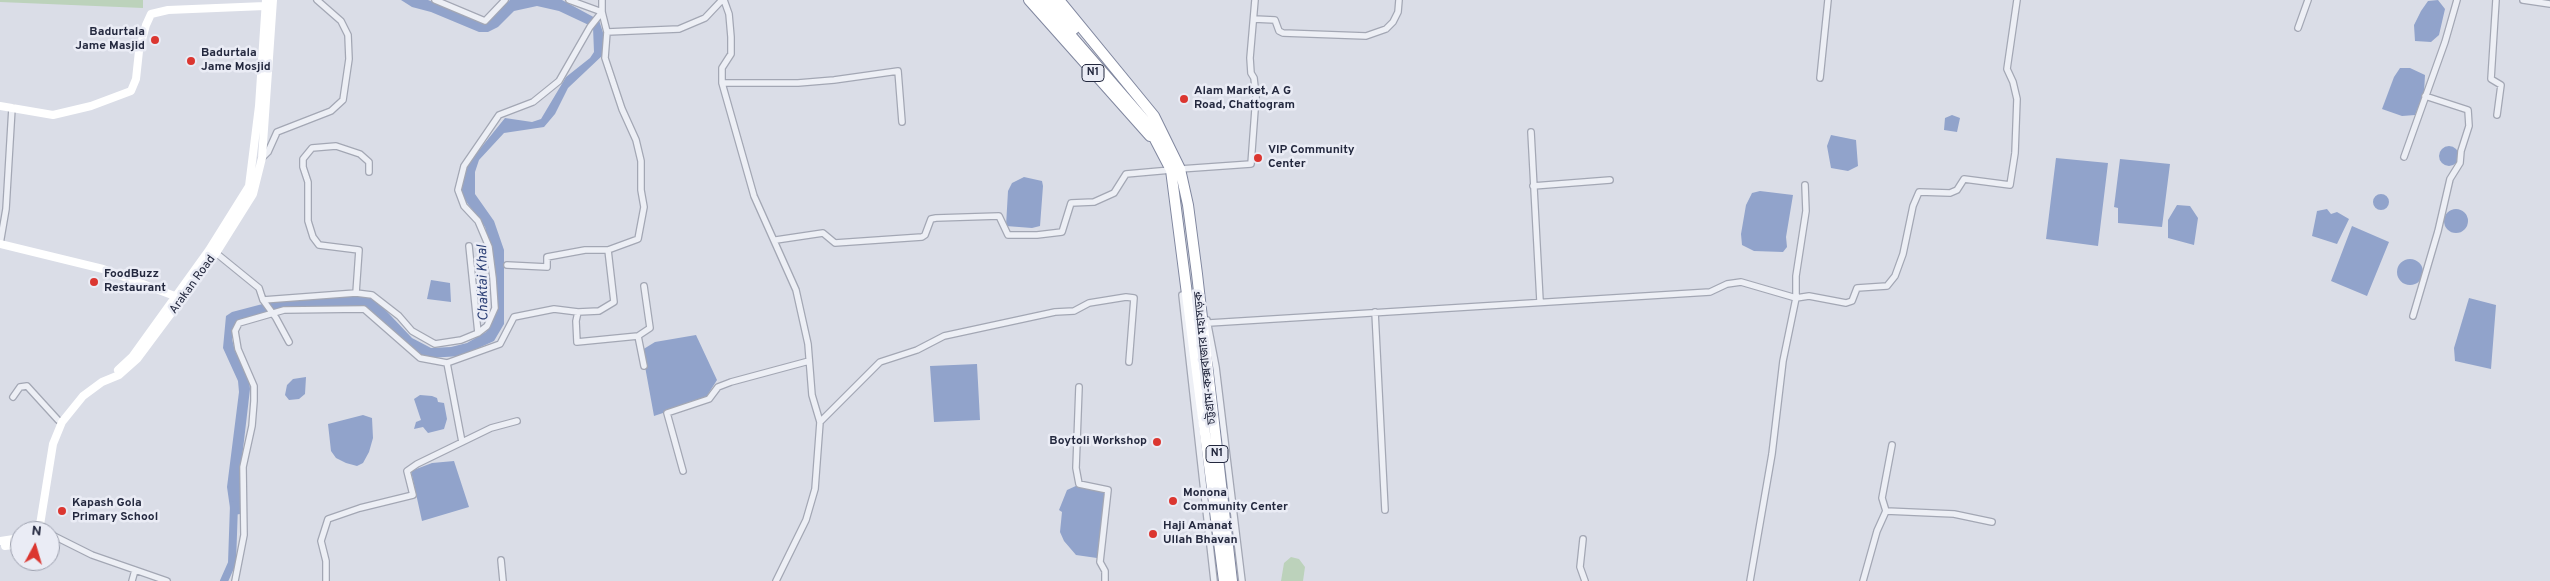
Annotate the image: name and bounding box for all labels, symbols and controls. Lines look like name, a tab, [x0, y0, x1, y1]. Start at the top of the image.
place label: Badurtala Jame Masjid	[75, 26, 145, 54]
marker: Badurtala Jame Masjid	[149, 34, 161, 46]
place label: Badurtala Jame Mosjid	[201, 47, 271, 75]
marker: Badurtala Jame Mosjid	[185, 55, 197, 67]
road number: N1	[1082, 64, 1104, 82]
place label: Alam Market, A G Road, Chattogram	[1194, 85, 1295, 113]
marker: Alam Market, A G Road, Chattogram	[1178, 93, 1190, 105]
place label: VIP Community Center	[1268, 144, 1354, 172]
marker: VIP Community Center	[1252, 152, 1264, 164]
water label: Chaktai Khal	[475, 245, 493, 321]
street label: Arakan Road	[167, 253, 219, 317]
place label: FoodBuzz Restaurant	[104, 268, 166, 296]
marker: FoodBuzz Restaurant	[88, 276, 100, 288]
street label: চট্টগ্রাম-কক্সবাজার মহাসড়ক	[1192, 291, 1220, 425]
place label: Boytoli Workshop	[1049, 435, 1147, 449]
marker: Boytoli Workshop	[1151, 436, 1163, 448]
road number: N1	[1206, 446, 1228, 462]
place label: Monona Community Center	[1183, 487, 1288, 515]
marker: Monona Community Center	[1167, 495, 1179, 507]
place label: Kapash Gola Primary School	[72, 497, 158, 525]
marker: Kapash Gola Primary School	[56, 505, 68, 517]
place label: Haji Amanat Ullah Bhavan	[1163, 520, 1238, 548]
north arrow	[10, 521, 60, 571]
text: N	[31, 523, 42, 541]
marker: Haji Amanat Ullah Bhavan	[1147, 528, 1159, 540]

